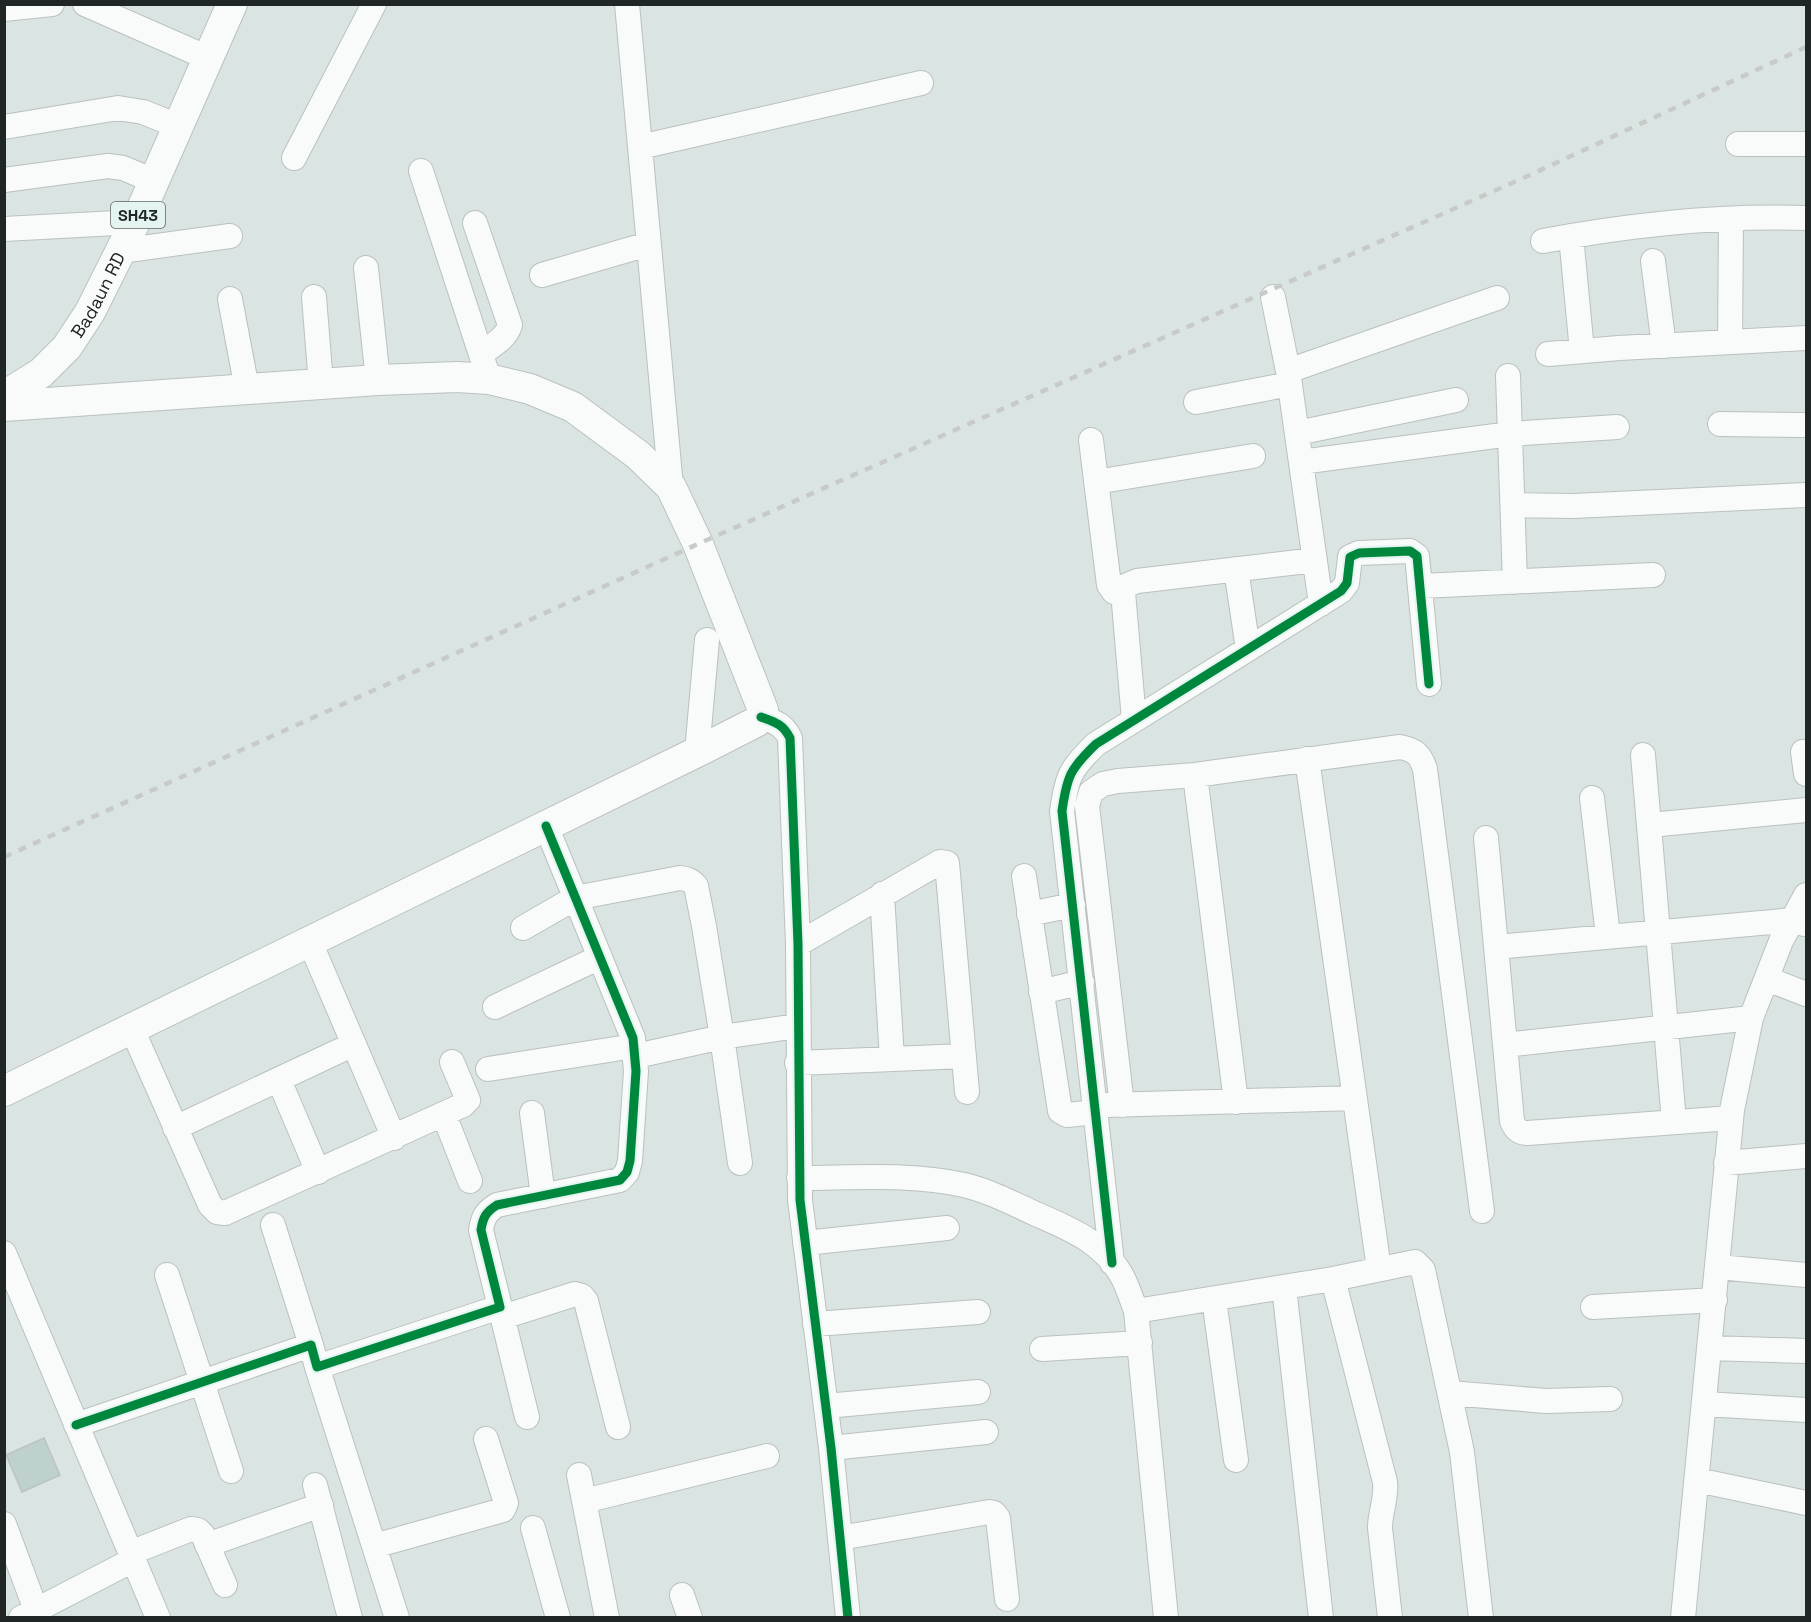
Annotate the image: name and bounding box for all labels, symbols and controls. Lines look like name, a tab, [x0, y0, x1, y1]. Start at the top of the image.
road number: SH43	[111, 202, 165, 228]
street label: Badaun RD	[65, 248, 130, 342]

